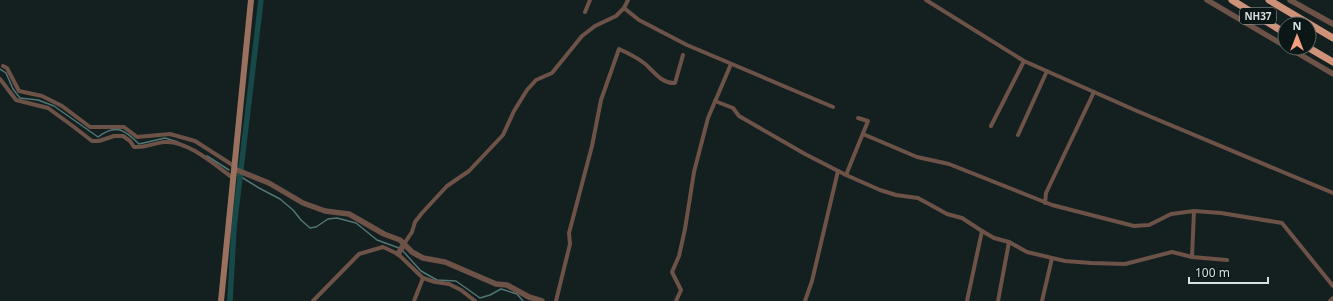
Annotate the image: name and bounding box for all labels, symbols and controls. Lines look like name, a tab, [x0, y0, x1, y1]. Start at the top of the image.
road number: NH37	[1240, 8, 1276, 24]
north arrow	[1277, 16, 1317, 56]
text: N	[1293, 18, 1301, 33]
scale bar	[1189, 259, 1268, 285]
text: 100 m	[1195, 264, 1230, 281]

